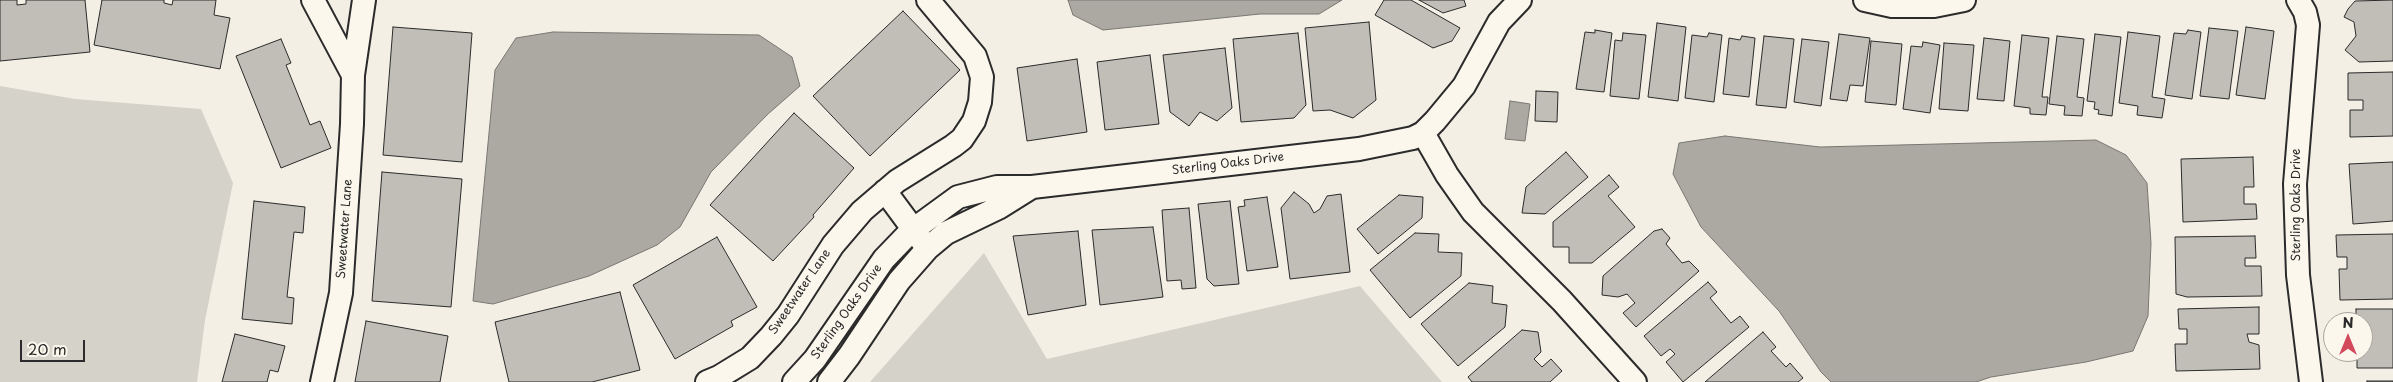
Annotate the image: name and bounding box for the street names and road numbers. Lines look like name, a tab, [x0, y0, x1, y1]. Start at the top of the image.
street label: Sterling Oaks Drive	[2290, 149, 2304, 261]
street label: Sterling Oaks Drive	[1171, 150, 1285, 178]
street label: Sweetwater Lane	[334, 179, 356, 279]
street label: Sweetwater Lane	[766, 246, 834, 338]
street label: Sterling Oaks Drive	[809, 262, 885, 362]

